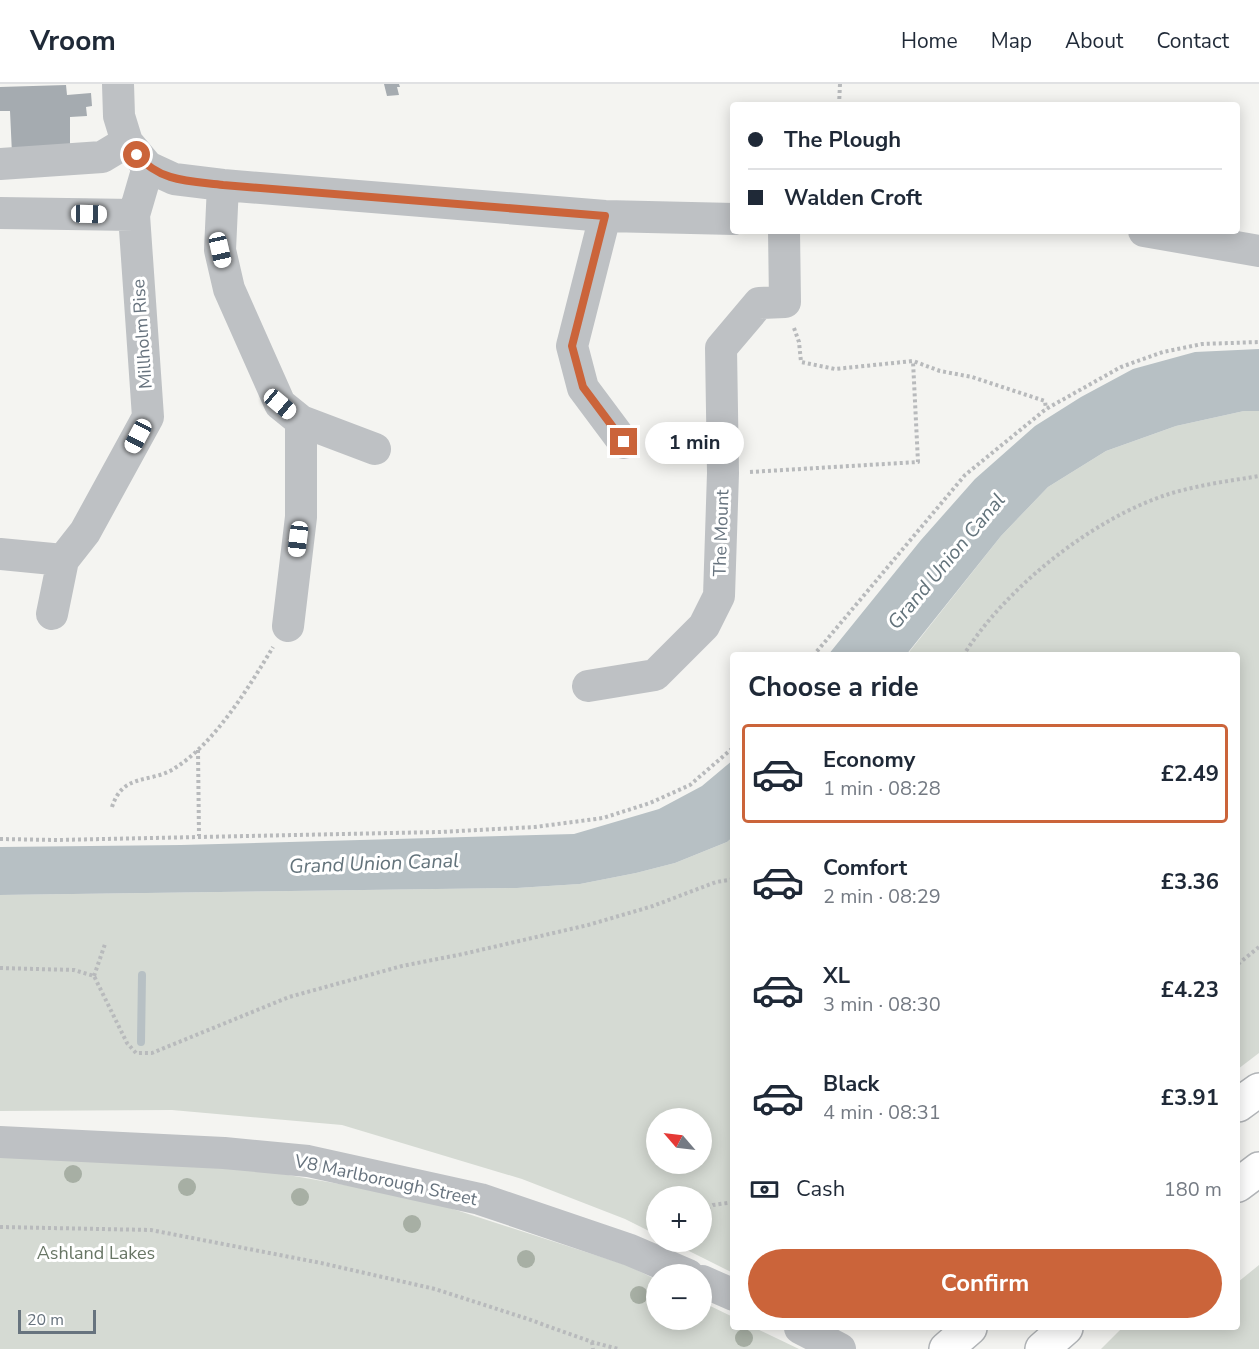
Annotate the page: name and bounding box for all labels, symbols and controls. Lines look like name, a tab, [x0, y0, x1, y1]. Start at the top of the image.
text: Vroom	[30, 22, 116, 60]
text: Home	[901, 27, 958, 55]
text: Map	[991, 27, 1032, 55]
text: About	[1065, 27, 1123, 55]
text: Contact	[1156, 27, 1229, 55]
text: The Plough	[784, 125, 901, 155]
route start	[123, 141, 150, 168]
text: Walden Croft	[784, 183, 922, 213]
car	[71, 205, 107, 223]
car	[207, 230, 233, 270]
street label: Millholm Rise	[126, 278, 158, 390]
car	[260, 386, 300, 422]
car	[122, 416, 154, 456]
callout: 1 min	[645, 421, 744, 463]
route end	[610, 428, 637, 455]
text: 1 min	[669, 429, 720, 456]
water label: Grand Union Canal	[881, 487, 1011, 635]
street label: The Mount	[707, 488, 735, 577]
car	[287, 520, 309, 558]
text: Choose a ride	[748, 669, 919, 706]
text: Economy	[823, 745, 915, 775]
icon: car	[751, 747, 805, 801]
text: £2.49	[1161, 759, 1219, 789]
text: 1 min · 08:28	[823, 775, 941, 802]
water label: Grand Union Canal	[289, 847, 460, 880]
text: Comfort	[823, 853, 907, 883]
icon: car	[751, 855, 805, 909]
text: £3.36	[1161, 867, 1219, 897]
text: 2 min · 08:29	[823, 883, 941, 910]
text: XL	[823, 961, 850, 991]
icon: car	[751, 963, 805, 1017]
text: £4.23	[1161, 975, 1219, 1005]
text: 3 min · 08:30	[823, 991, 941, 1018]
text: Black	[823, 1069, 879, 1099]
icon: car	[751, 1071, 805, 1125]
text: £3.91	[1161, 1083, 1219, 1113]
text: 4 min · 08:31	[823, 1099, 941, 1126]
north arrow	[646, 1108, 712, 1174]
map controls	[646, 1108, 712, 1330]
street label: V8 Marlborough Street	[292, 1149, 480, 1211]
icon: cash	[748, 1173, 781, 1206]
text: Cash	[796, 1174, 845, 1204]
text: 180 m	[1164, 1176, 1222, 1203]
button: +	[646, 1186, 712, 1252]
park label: Ashland Lakes	[37, 1241, 155, 1265]
button: Confirm	[748, 1249, 1222, 1318]
button: −	[646, 1264, 712, 1330]
scale bar	[18, 1307, 96, 1334]
text: 20 m	[27, 1309, 64, 1331]

